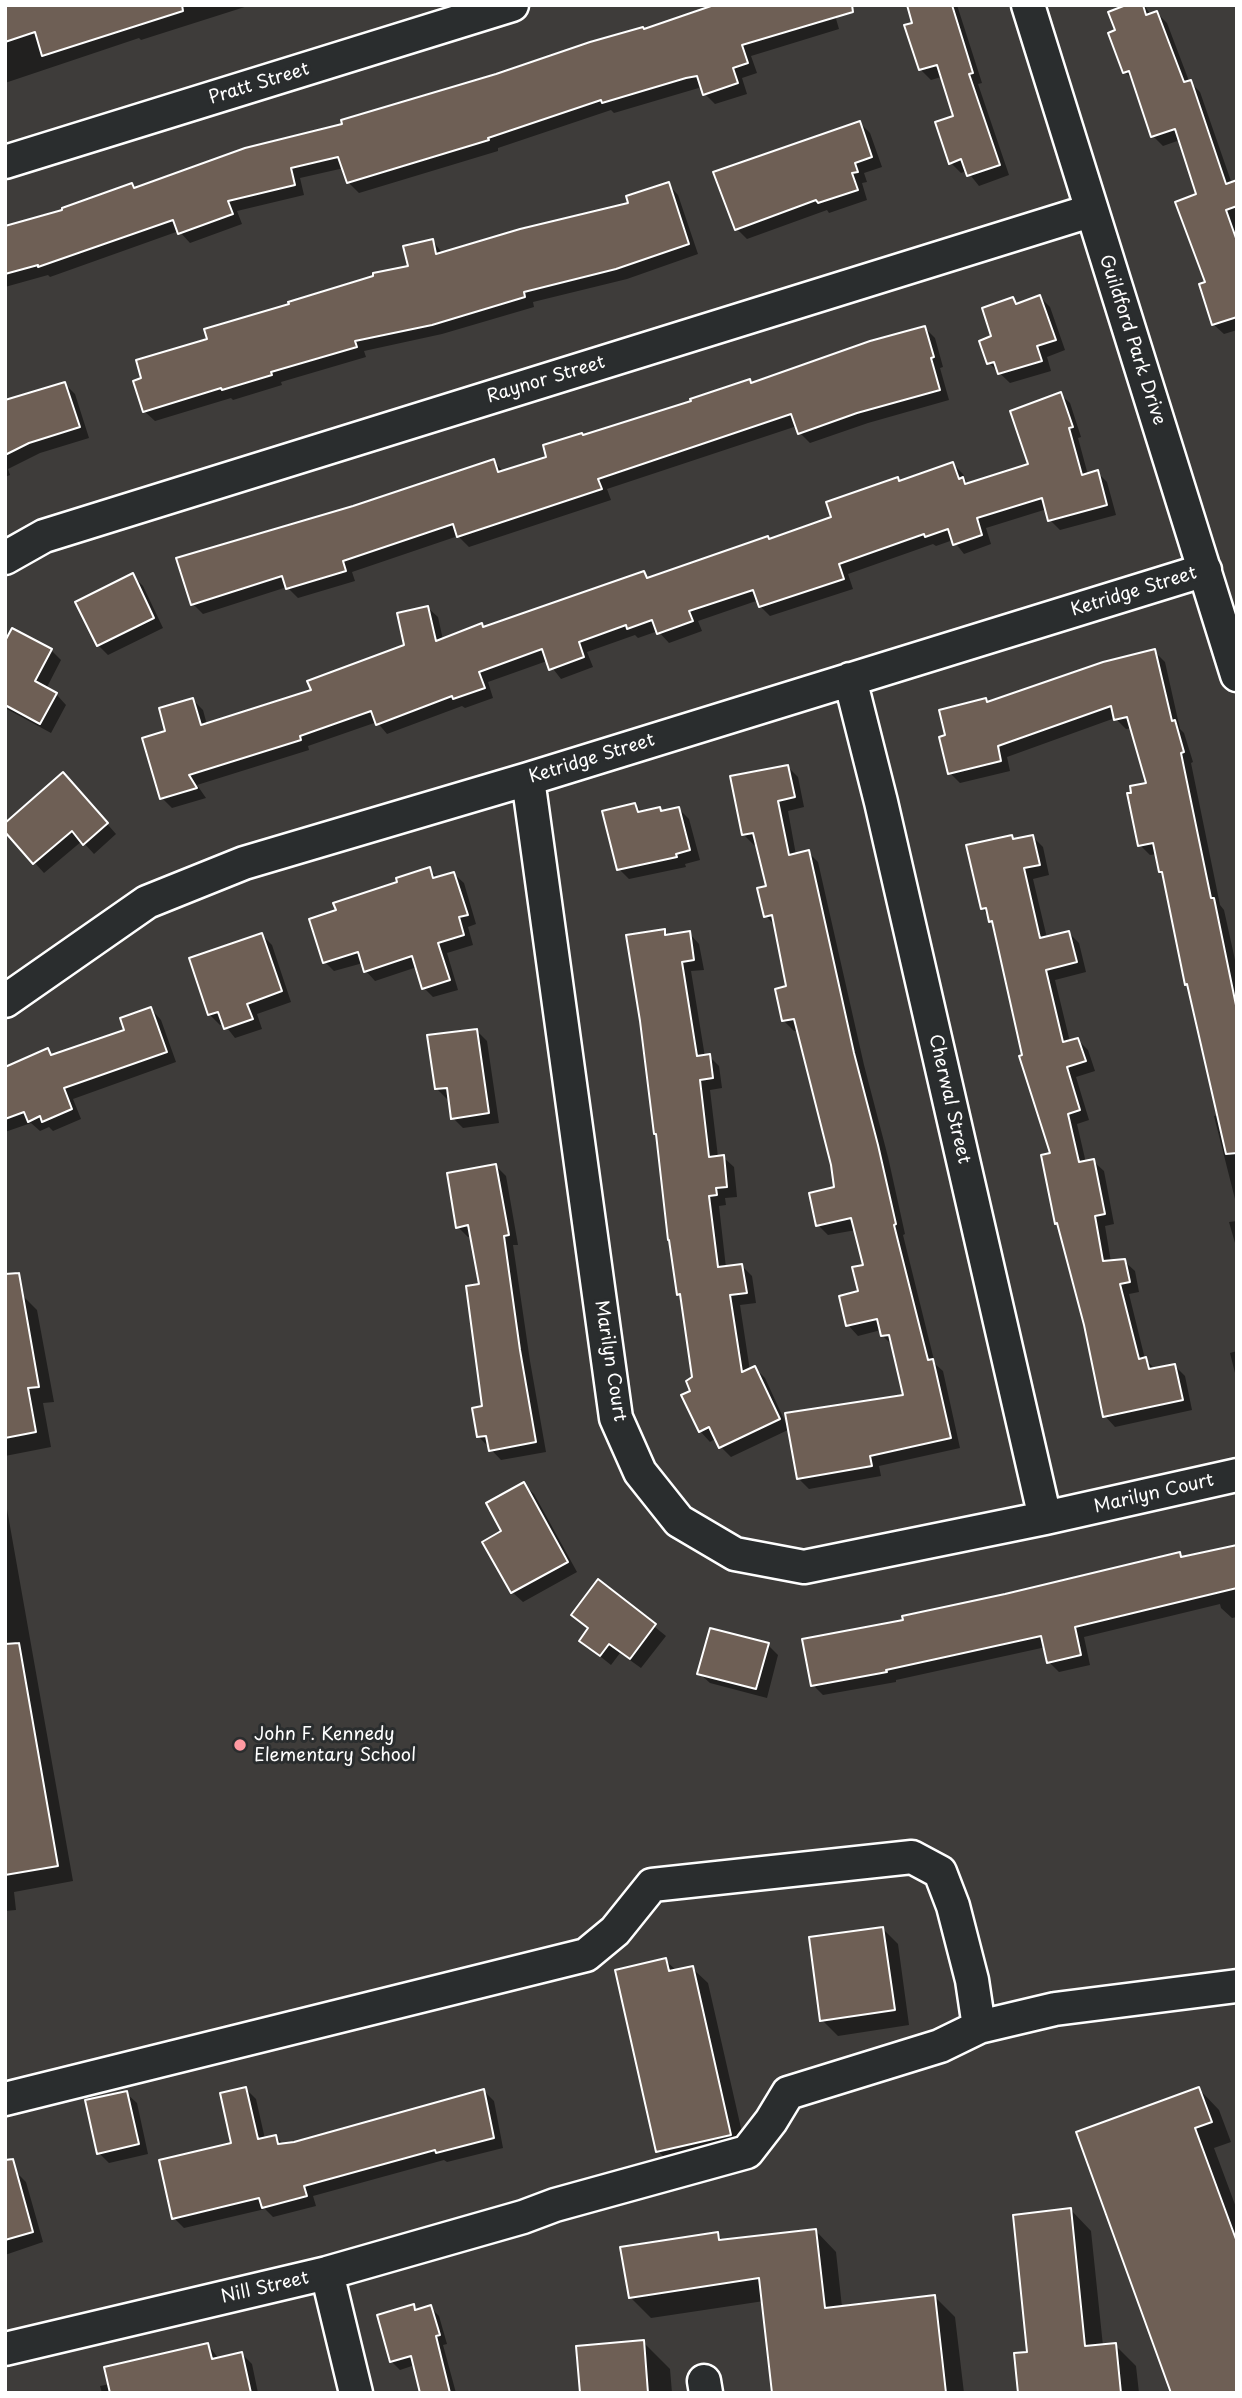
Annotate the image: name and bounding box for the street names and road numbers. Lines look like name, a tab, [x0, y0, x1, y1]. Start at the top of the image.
street label: Pratt Street	[206, 58, 312, 110]
street label: Guildford Park Drive	[1094, 252, 1170, 428]
street label: Raynor Street	[484, 352, 608, 408]
street label: Ketridge Street	[1068, 563, 1200, 621]
street label: Ketridge Street	[526, 730, 658, 788]
street label: Cherwal Street	[924, 1032, 974, 1166]
street label: Marilyn Court	[590, 1299, 630, 1423]
street label: Marilyn Court	[1092, 1470, 1216, 1518]
street label: Nill Street	[219, 2267, 311, 2309]

